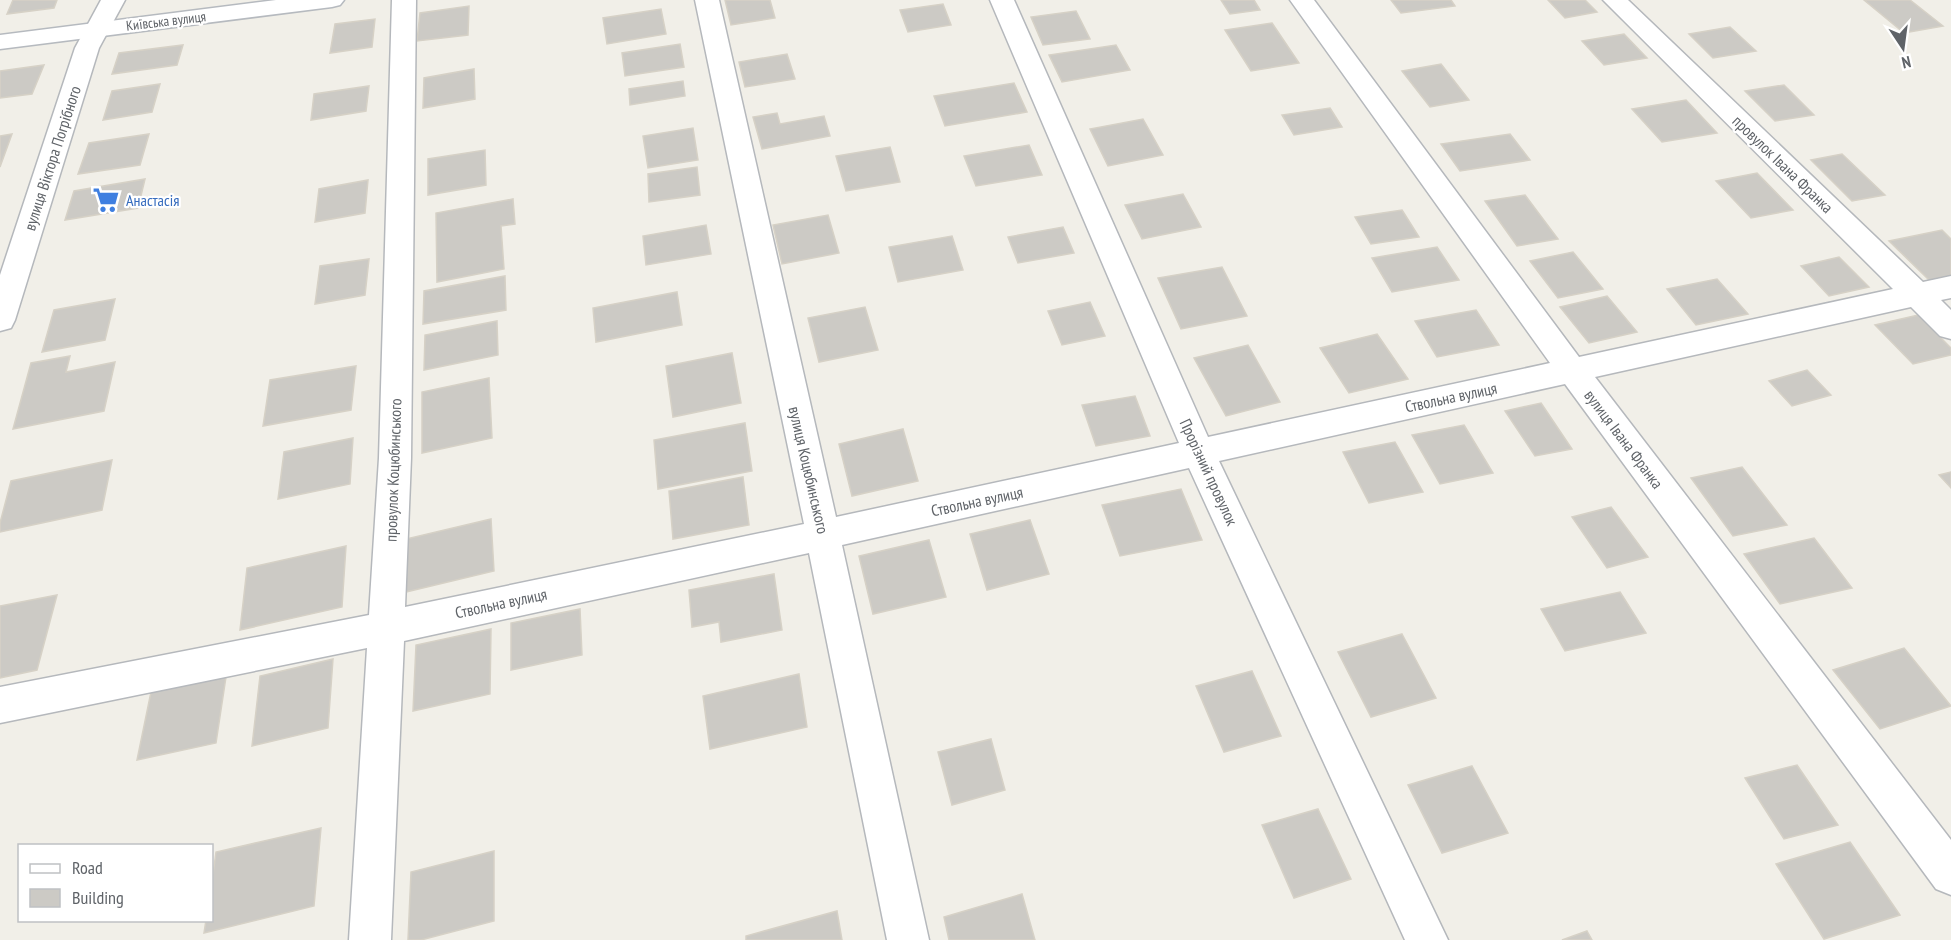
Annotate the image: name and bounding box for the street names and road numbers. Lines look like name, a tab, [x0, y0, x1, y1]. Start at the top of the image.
street label: Київська вулиця	[125, 7, 207, 35]
street label: вулиця Віктора Погрібного	[19, 83, 85, 233]
street label: провулок Івана Франка	[1728, 111, 1838, 217]
street label: Ствольна вулиця	[1403, 378, 1499, 416]
street label: вулиця Івана Франка	[1580, 386, 1668, 492]
street label: провулок Коцюбинського	[381, 398, 406, 542]
street label: вулиця Коцюбинського	[785, 404, 833, 536]
street label: Прорізний провулок	[1176, 415, 1243, 529]
street label: Ствольна вулиця	[929, 482, 1025, 520]
street label: Ствольна вулиця	[453, 584, 549, 622]

